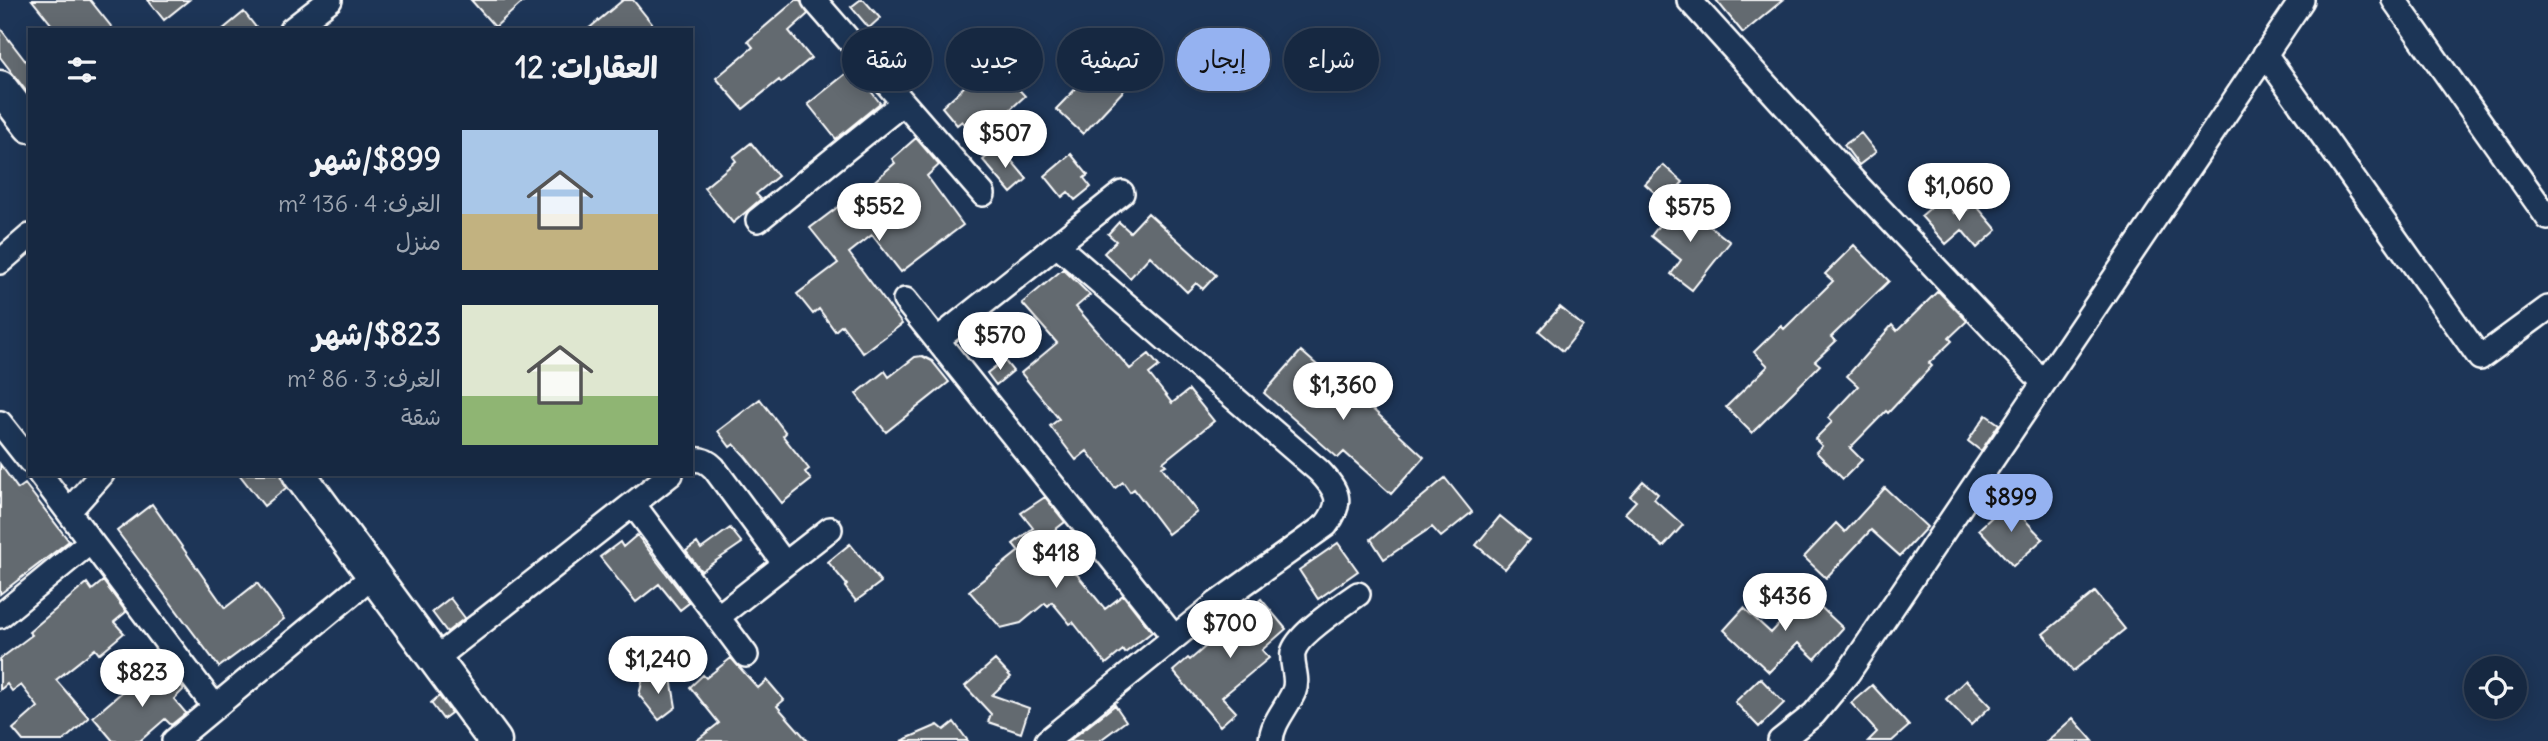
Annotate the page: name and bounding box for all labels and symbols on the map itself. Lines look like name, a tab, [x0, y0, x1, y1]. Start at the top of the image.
pin: $507	[964, 110, 1046, 170]
pin: $1,060	[1902, 164, 2016, 223]
pin: $552	[838, 184, 920, 243]
pin: $575	[1649, 184, 1731, 244]
pin: $570	[959, 312, 1041, 372]
pin: $1,360	[1286, 362, 1400, 422]
pin: $899	[1970, 475, 2052, 534]
pin: $418	[1015, 530, 1097, 590]
pin: $436	[1744, 574, 1826, 633]
pin: $700	[1189, 600, 1271, 660]
pin: $1,240	[601, 636, 715, 696]
pin: $823	[101, 650, 183, 709]

